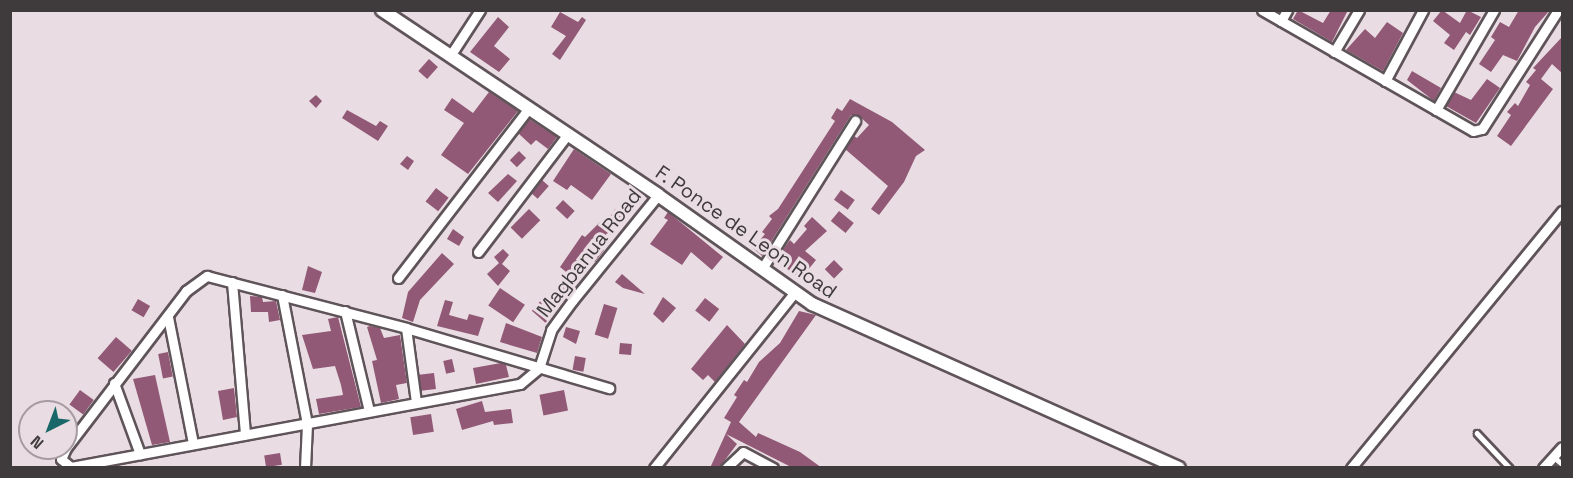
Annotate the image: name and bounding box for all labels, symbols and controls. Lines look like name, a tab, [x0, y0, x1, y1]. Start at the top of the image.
street label: F. Ponce de Leon Road	[651, 160, 841, 304]
street label: Magbanua Road	[532, 184, 646, 322]
north arrow	[18, 400, 78, 460]
text: N	[26, 431, 48, 454]

